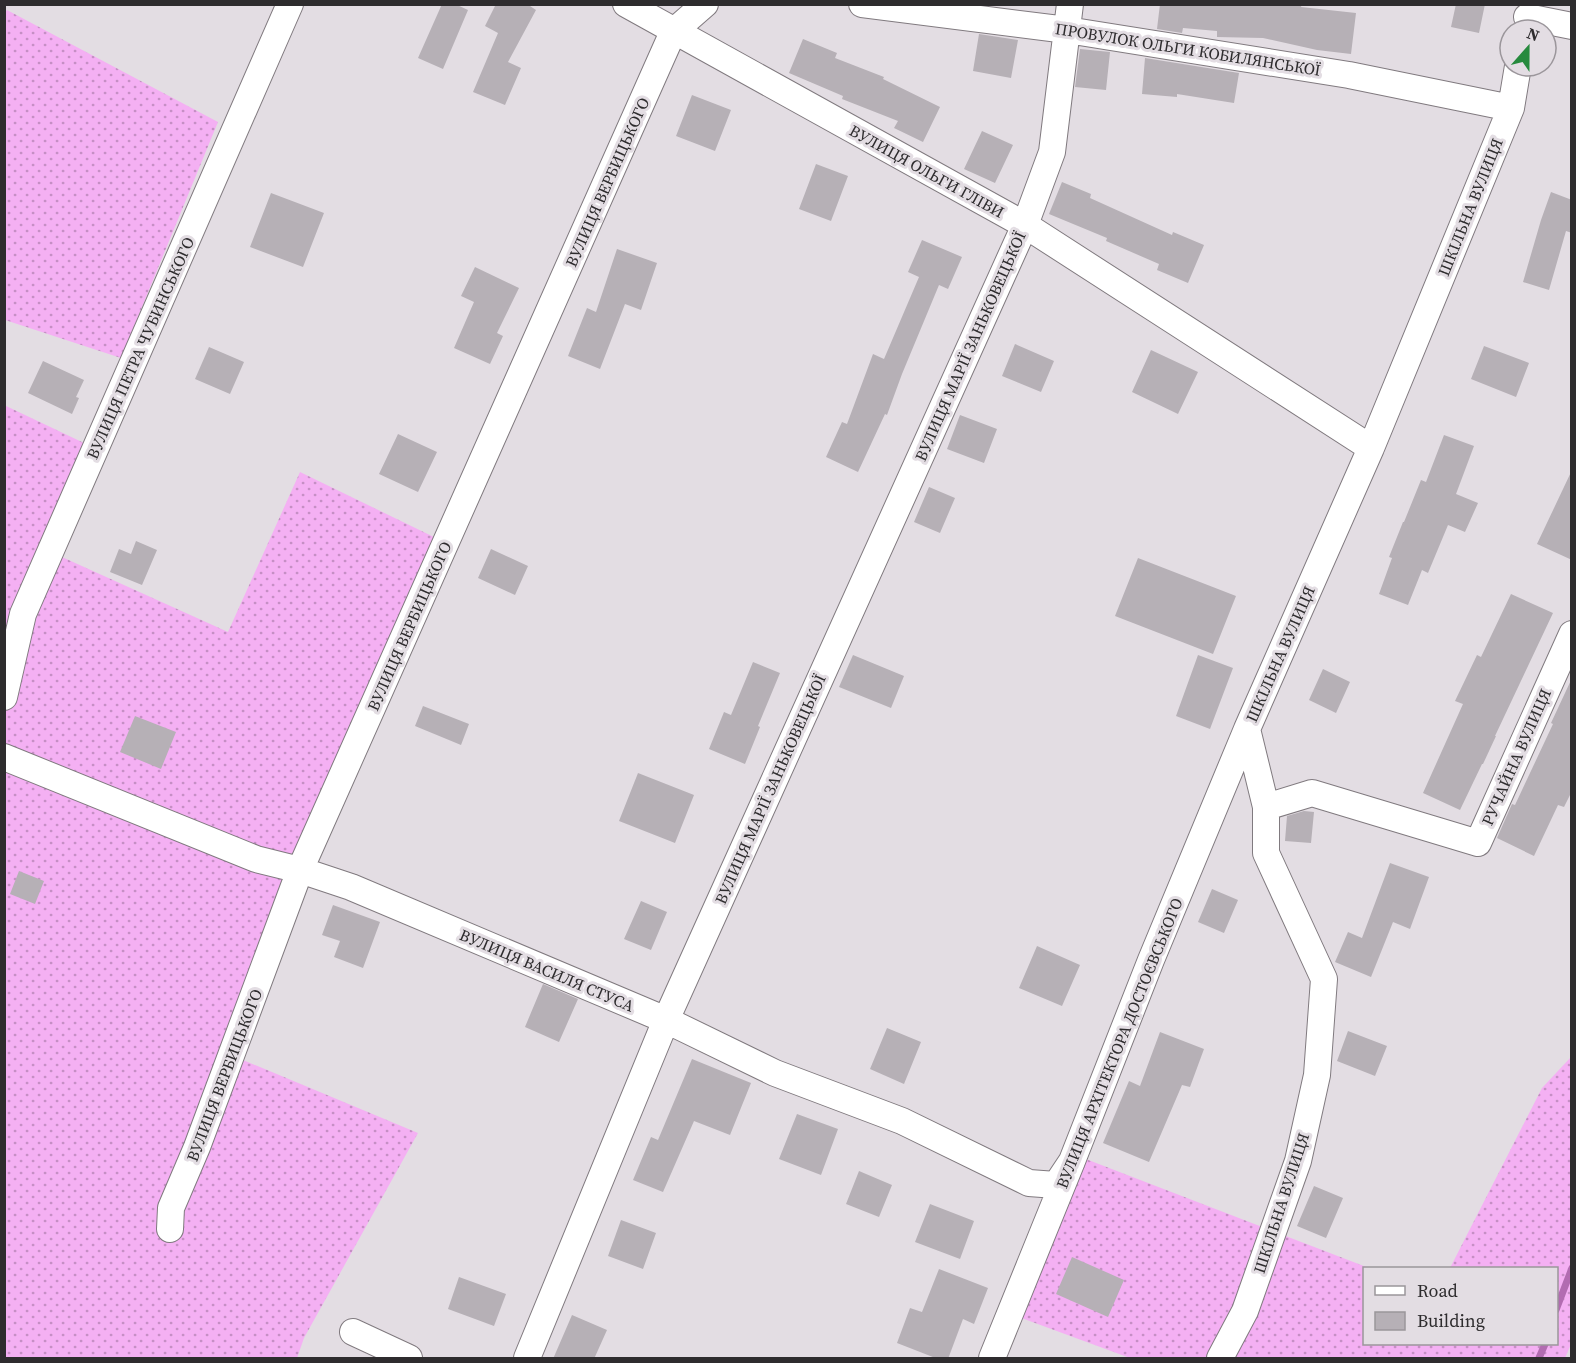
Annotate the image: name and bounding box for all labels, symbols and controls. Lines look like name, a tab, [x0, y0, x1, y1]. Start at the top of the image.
street label: ПРОВУЛОК ОЛЬГИ КОБИЛЯНСЬКОЇ	[1054, 17, 1322, 81]
north arrow	[1498, 18, 1558, 78]
text: N	[1524, 22, 1543, 46]
street label: ВУЛИЦЯ ВЕРБИЦЬКОГО	[560, 94, 654, 270]
street label: ВУЛИЦЯ ОЛЬГИ ГЛІВИ	[846, 119, 1009, 223]
street label: ШКІЛЬНА ВУЛИЦЯ	[1432, 135, 1508, 279]
street label: ВУЛИЦЯ МАРІЇ ЗАНЬКОВЕЦЬКОЇ	[909, 228, 1031, 464]
street label: ВУЛИЦЯ ПЕТРА ЧУБИНСЬКОГО	[81, 233, 199, 463]
street label: ВУЛИЦЯ ВЕРБИЦЬКОГО	[362, 538, 456, 714]
street label: ШКІЛЬНА ВУЛИЦЯ	[1240, 583, 1320, 725]
street label: ВУЛИЦЯ МАРІЇ ЗАНЬКОВЕЦЬКОЇ	[709, 671, 831, 907]
street label: РУЧАЙНА ВУЛИЦЯ	[1476, 685, 1556, 829]
street label: ВУЛИЦЯ АРХІТЕКТОРА ДОСТОЄВСЬКОГО	[1050, 894, 1188, 1192]
street label: ВУЛИЦЯ ВАСИЛЯ СТУСА	[456, 923, 638, 1017]
street label: ВУЛИЦЯ ВЕРБИЦЬКОГО	[181, 985, 267, 1165]
street label: ШКІЛЬНА ВУЛИЦЯ	[1248, 1130, 1314, 1276]
legend	[1363, 1267, 1558, 1345]
text: Road	[1417, 1278, 1458, 1303]
text: Building	[1417, 1308, 1485, 1333]

